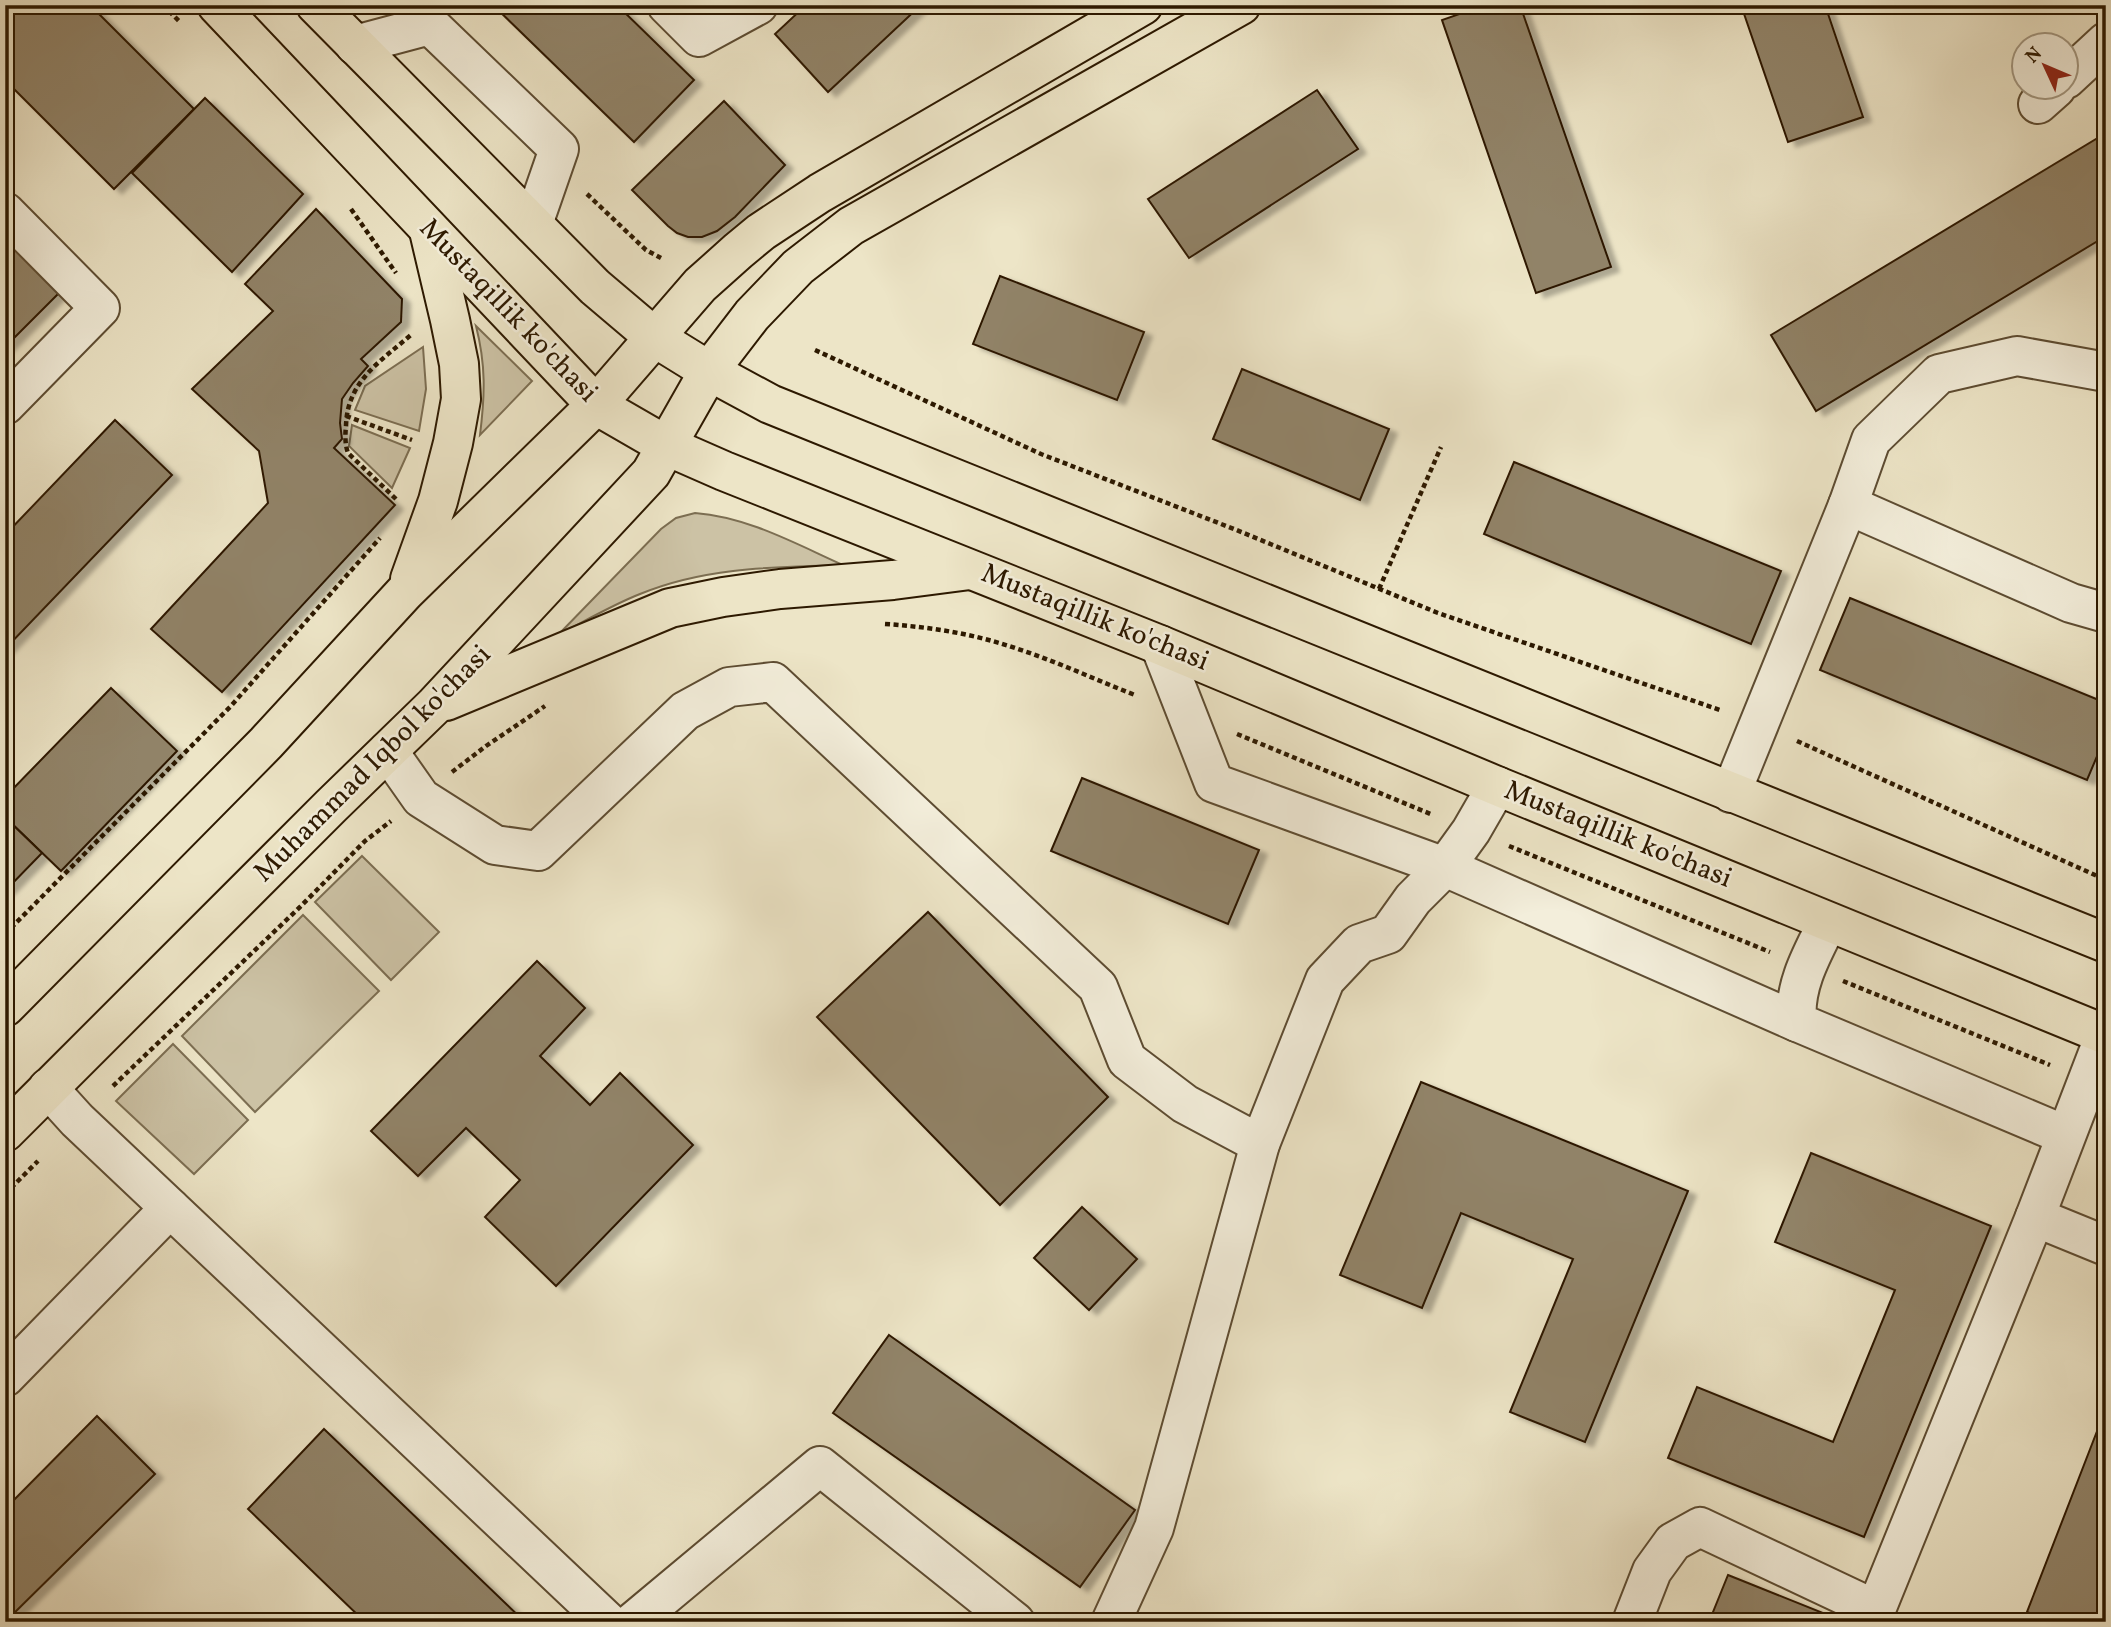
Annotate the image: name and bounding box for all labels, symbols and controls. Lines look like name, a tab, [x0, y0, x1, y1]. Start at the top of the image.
north arrow	[2010, 32, 2080, 102]
text: N	[2020, 41, 2048, 70]
street label: Mustaqillik ko'chasi	[410, 210, 606, 412]
street label: Mustaqillik ko'chasi	[975, 555, 1215, 681]
street label: Muhammad Iqbol ko'chasi	[246, 637, 500, 891]
street label: Mustaqillik ko'chasi	[1498, 772, 1738, 898]

